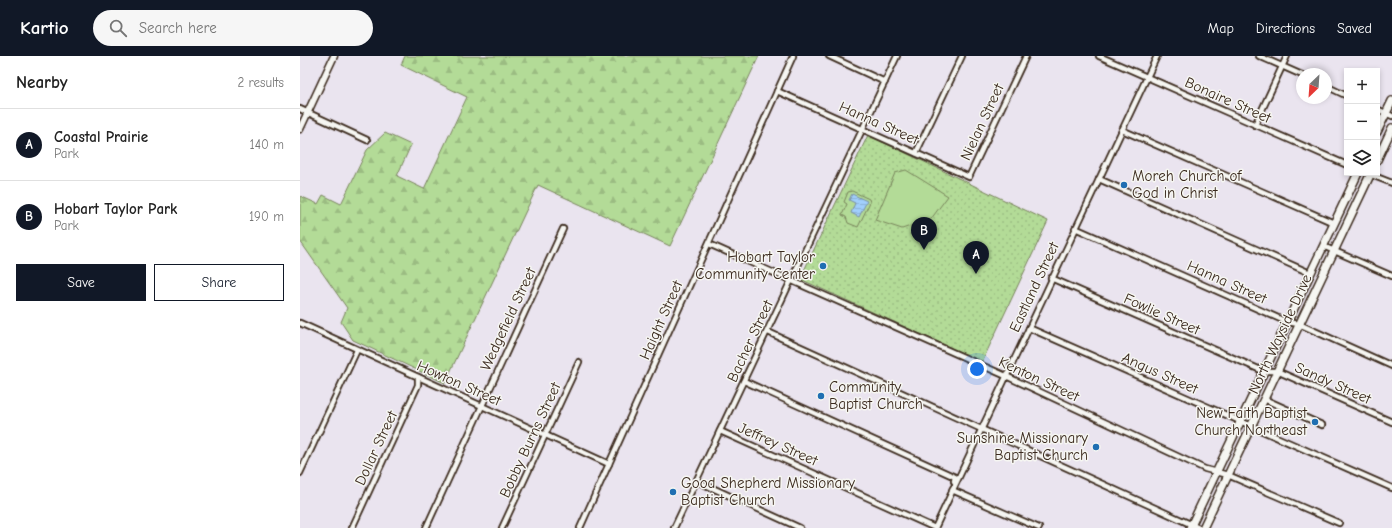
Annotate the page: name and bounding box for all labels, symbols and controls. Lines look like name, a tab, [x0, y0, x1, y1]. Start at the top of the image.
search box	[93, 10, 373, 46]
text: Kartio	[20, 17, 69, 39]
icon: search	[107, 17, 129, 39]
text: Search here	[139, 19, 217, 37]
text: Map	[1207, 20, 1234, 37]
text: Directions	[1256, 20, 1315, 37]
text: Saved	[1337, 20, 1372, 37]
north arrow	[1296, 68, 1332, 104]
map controls	[1344, 68, 1380, 176]
button: +	[1344, 68, 1380, 104]
text: Nearby	[16, 73, 67, 92]
street label: Bonaire Street	[1182, 73, 1275, 127]
text: 2 results	[237, 75, 284, 90]
street label: Nielan Street	[956, 80, 1008, 163]
street label: Hanna Street	[836, 97, 922, 149]
button: −	[1344, 104, 1380, 140]
text: Coastal Prairie	[54, 128, 148, 146]
text: A	[25, 137, 33, 152]
text: 140 m	[250, 137, 284, 152]
button: layers	[1344, 140, 1380, 176]
text: Park	[54, 146, 79, 161]
place label: Moreh Church of God in Christ	[1132, 167, 1242, 202]
marker: Moreh Church of God in Christ	[1119, 180, 1129, 190]
text: Hobart Taylor Park	[54, 200, 177, 218]
text: B	[25, 209, 33, 224]
text: 190 m	[249, 209, 284, 224]
pin: B	[911, 217, 937, 250]
text: Park	[54, 218, 79, 233]
street label: Eastland Street	[1005, 239, 1063, 335]
pin: A	[963, 241, 989, 274]
place label: Hobart Taylor Community Center	[695, 248, 815, 283]
street label: Hanna Street	[1184, 256, 1270, 308]
marker: Hobart Taylor Community Center	[818, 261, 828, 271]
button: Save	[16, 264, 146, 301]
button: Share	[154, 264, 284, 301]
street label: Wedgefield Street	[476, 264, 540, 373]
street label: North Wayside Drive	[1244, 271, 1316, 397]
street label: Haight Street	[636, 277, 687, 362]
street label: Fowlie Street	[1121, 289, 1203, 339]
street label: Bacher Street	[723, 297, 777, 385]
street label: Angus Street	[1119, 348, 1202, 398]
street label: Kenton Street	[996, 352, 1083, 406]
street label: Howton Street	[414, 356, 505, 410]
street label: Sandy Street	[1292, 358, 1375, 408]
your location	[967, 359, 987, 379]
place label: Community Baptist Church	[829, 378, 923, 413]
street label: Bobby Burns Street	[495, 379, 565, 500]
marker: Community Baptist Church	[816, 391, 826, 401]
place label: New Faith Baptist Church Northeast	[1194, 404, 1308, 439]
street label: Dollar Street	[351, 407, 401, 488]
marker: New Faith Baptist Church Northeast	[1310, 417, 1320, 427]
street label: Jeffrey Street	[735, 418, 821, 470]
place label: Sunshine Missionary Baptist Church	[957, 429, 1088, 464]
marker: Sunshine Missionary Baptist Church	[1091, 442, 1101, 452]
place label: Good Shepherd Missionary Baptist Church	[681, 474, 855, 509]
marker: Good Shepherd Missionary Baptist Church	[668, 487, 678, 497]

